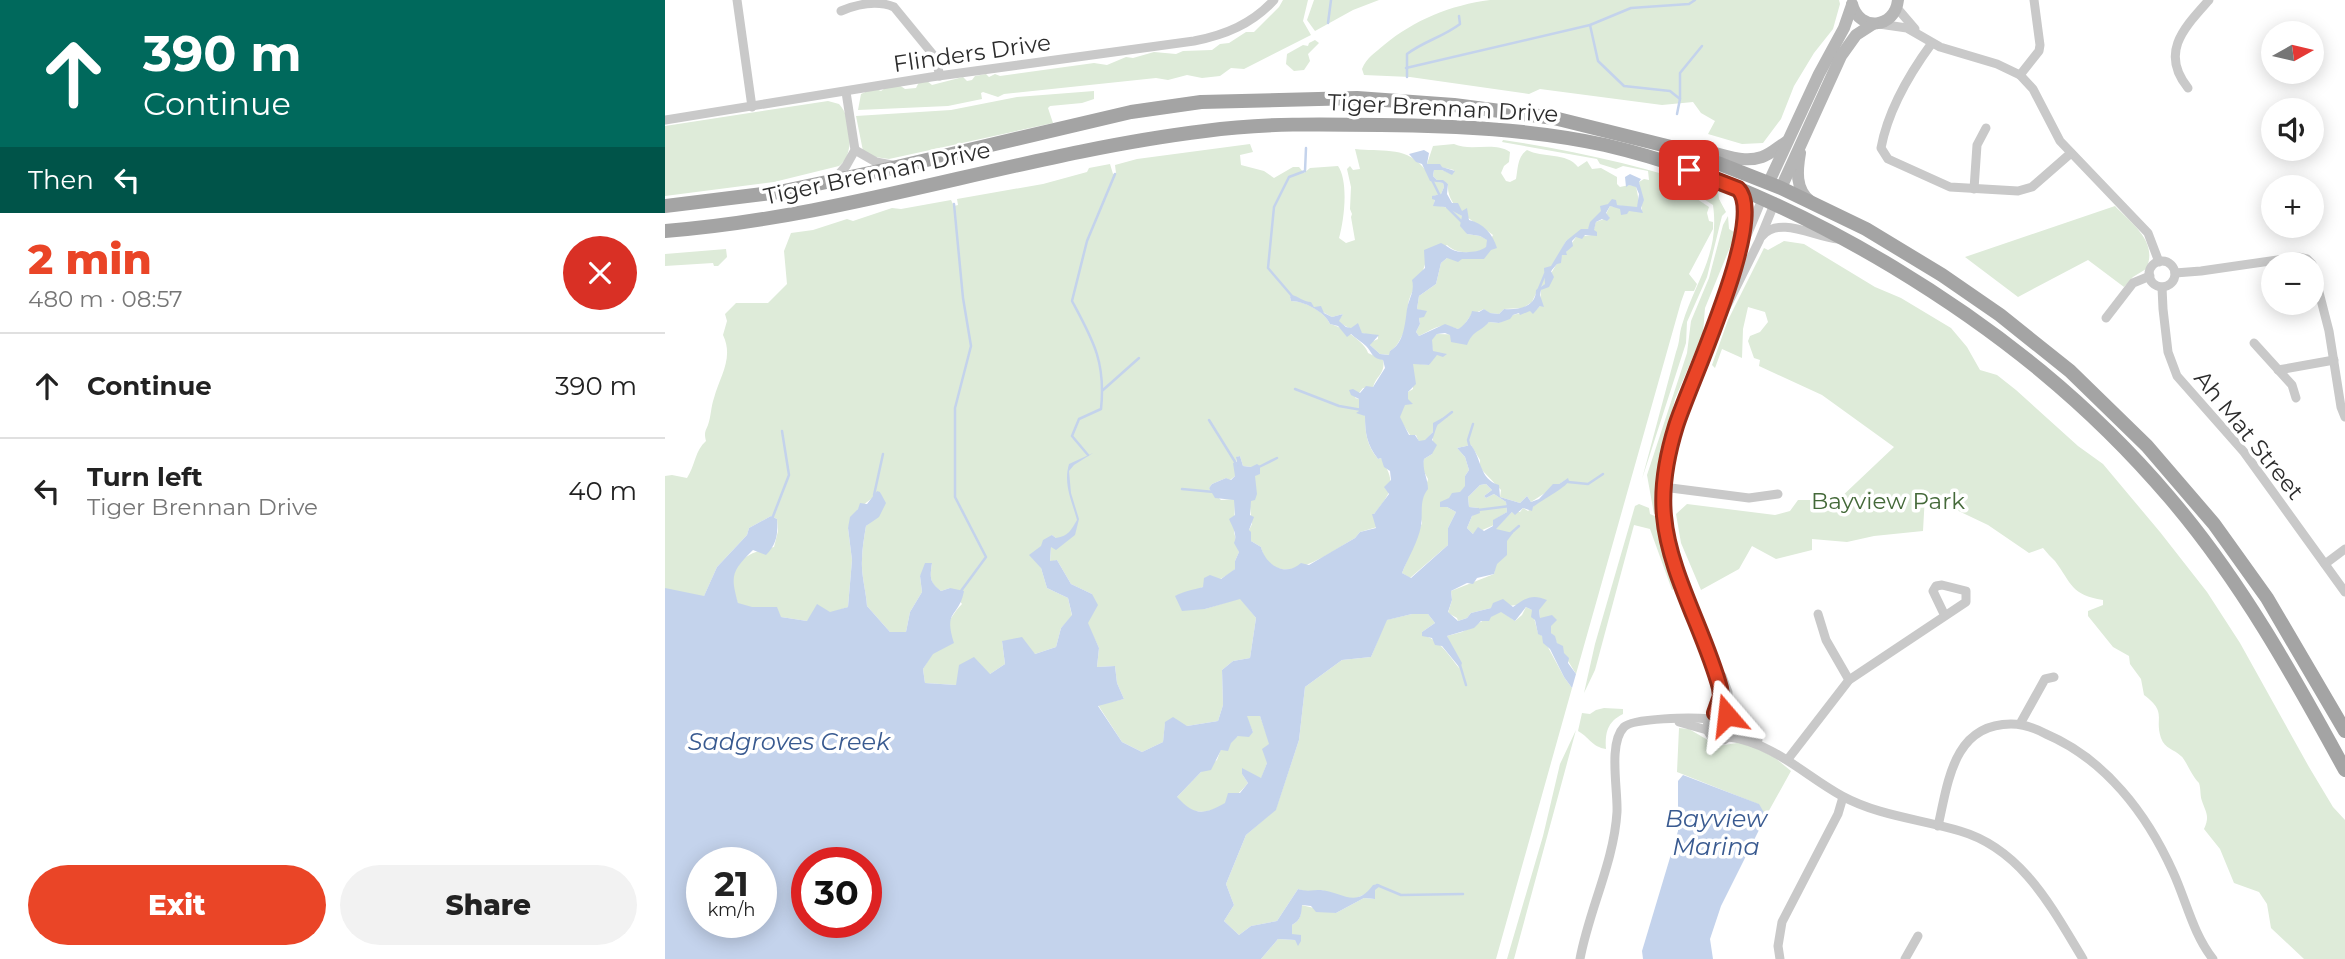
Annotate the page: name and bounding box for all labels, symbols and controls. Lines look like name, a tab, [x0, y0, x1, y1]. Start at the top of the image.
north arrow	[2261, 21, 2324, 84]
map controls	[2261, 21, 2324, 315]
text: 390 m	[143, 24, 302, 83]
icon: ahead	[28, 28, 119, 119]
street label: Flinders Drive	[892, 28, 1052, 78]
text: Continue	[143, 84, 291, 123]
street label: Tiger Brennan Drive	[1327, 88, 1559, 128]
button: sound	[2261, 98, 2324, 161]
street label: Tiger Brennan Drive	[761, 135, 993, 211]
pin	[1659, 140, 1719, 200]
icon: arrive	[1670, 151, 1708, 189]
icon: left	[108, 161, 146, 199]
text: Then	[28, 164, 94, 196]
button: +	[2261, 175, 2324, 238]
text: 2 min	[28, 233, 152, 285]
button: close	[563, 236, 637, 310]
button: −	[2261, 252, 2324, 315]
text: 480 m · 08:57	[28, 285, 183, 313]
street label: Ah Mat Street	[2188, 365, 2310, 505]
icon: ahead	[28, 367, 66, 405]
text: Continue	[87, 370, 212, 402]
text: 390 m	[555, 370, 637, 402]
text: Turn left	[87, 461, 203, 493]
icon: left	[28, 472, 66, 510]
text: 40 m	[568, 475, 637, 507]
park label: Bayview Park	[1811, 487, 1965, 515]
text: Tiger Brennan Drive	[87, 493, 318, 521]
position arrow	[1690, 678, 1764, 752]
water label: Sadgroves Creek	[688, 727, 892, 756]
water label: Bayview Marina	[1665, 804, 1769, 861]
speed limit sign: 30	[791, 847, 882, 938]
text: 21	[714, 862, 749, 905]
button: Exit	[28, 865, 326, 945]
button: Share	[340, 865, 637, 945]
text: km/h	[707, 899, 756, 921]

